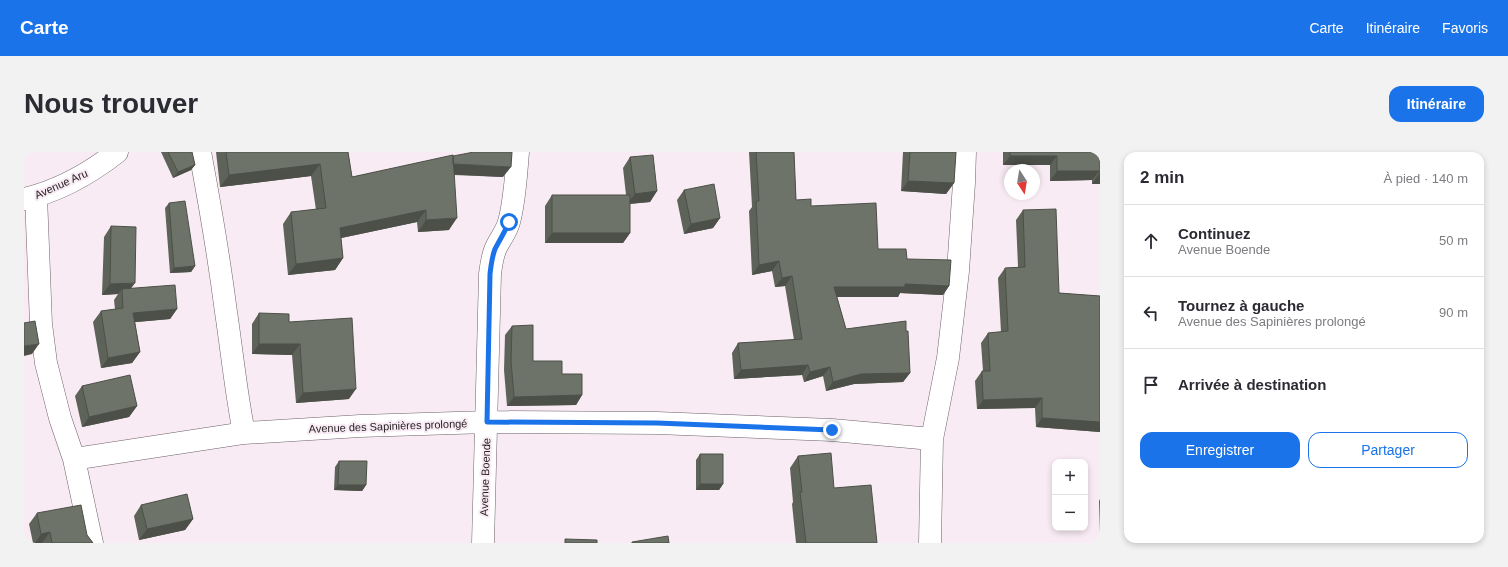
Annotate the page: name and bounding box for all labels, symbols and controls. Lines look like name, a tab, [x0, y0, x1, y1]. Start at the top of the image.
text: Carte	[20, 17, 69, 38]
text: Carte	[1309, 20, 1344, 36]
text: Itinéraire	[1366, 20, 1420, 36]
text: Favoris	[1442, 20, 1488, 36]
button: Itinéraire	[1389, 86, 1484, 122]
text: Nous trouver	[24, 88, 198, 119]
north arrow	[1004, 164, 1040, 200]
street label: Avenue Aru	[33, 167, 89, 201]
text: 2 min	[1140, 168, 1184, 187]
text: À pied · 140 m	[1383, 171, 1468, 186]
route start	[500, 213, 518, 231]
text: Continuez	[1178, 225, 1251, 242]
icon: ahead	[1140, 230, 1162, 252]
text: 50 m	[1439, 233, 1468, 248]
text: Avenue Boende	[1178, 242, 1270, 257]
text: Tournez à gauche	[1178, 297, 1304, 314]
icon: left	[1140, 302, 1162, 324]
text: 90 m	[1439, 305, 1468, 320]
text: Avenue des Sapinières prolongé	[1178, 314, 1366, 329]
icon: arrive	[1140, 374, 1162, 396]
text: Arrivée à destination	[1178, 376, 1326, 393]
street label: Avenue des Sapinières prolongé	[308, 417, 468, 435]
route end	[823, 421, 841, 439]
button: Enregistrer	[1140, 432, 1300, 468]
button: Partager	[1308, 432, 1468, 468]
street label: Avenue Boende	[478, 438, 492, 516]
map controls	[1052, 459, 1088, 531]
button: +	[1052, 459, 1088, 495]
button: −	[1052, 495, 1088, 531]

